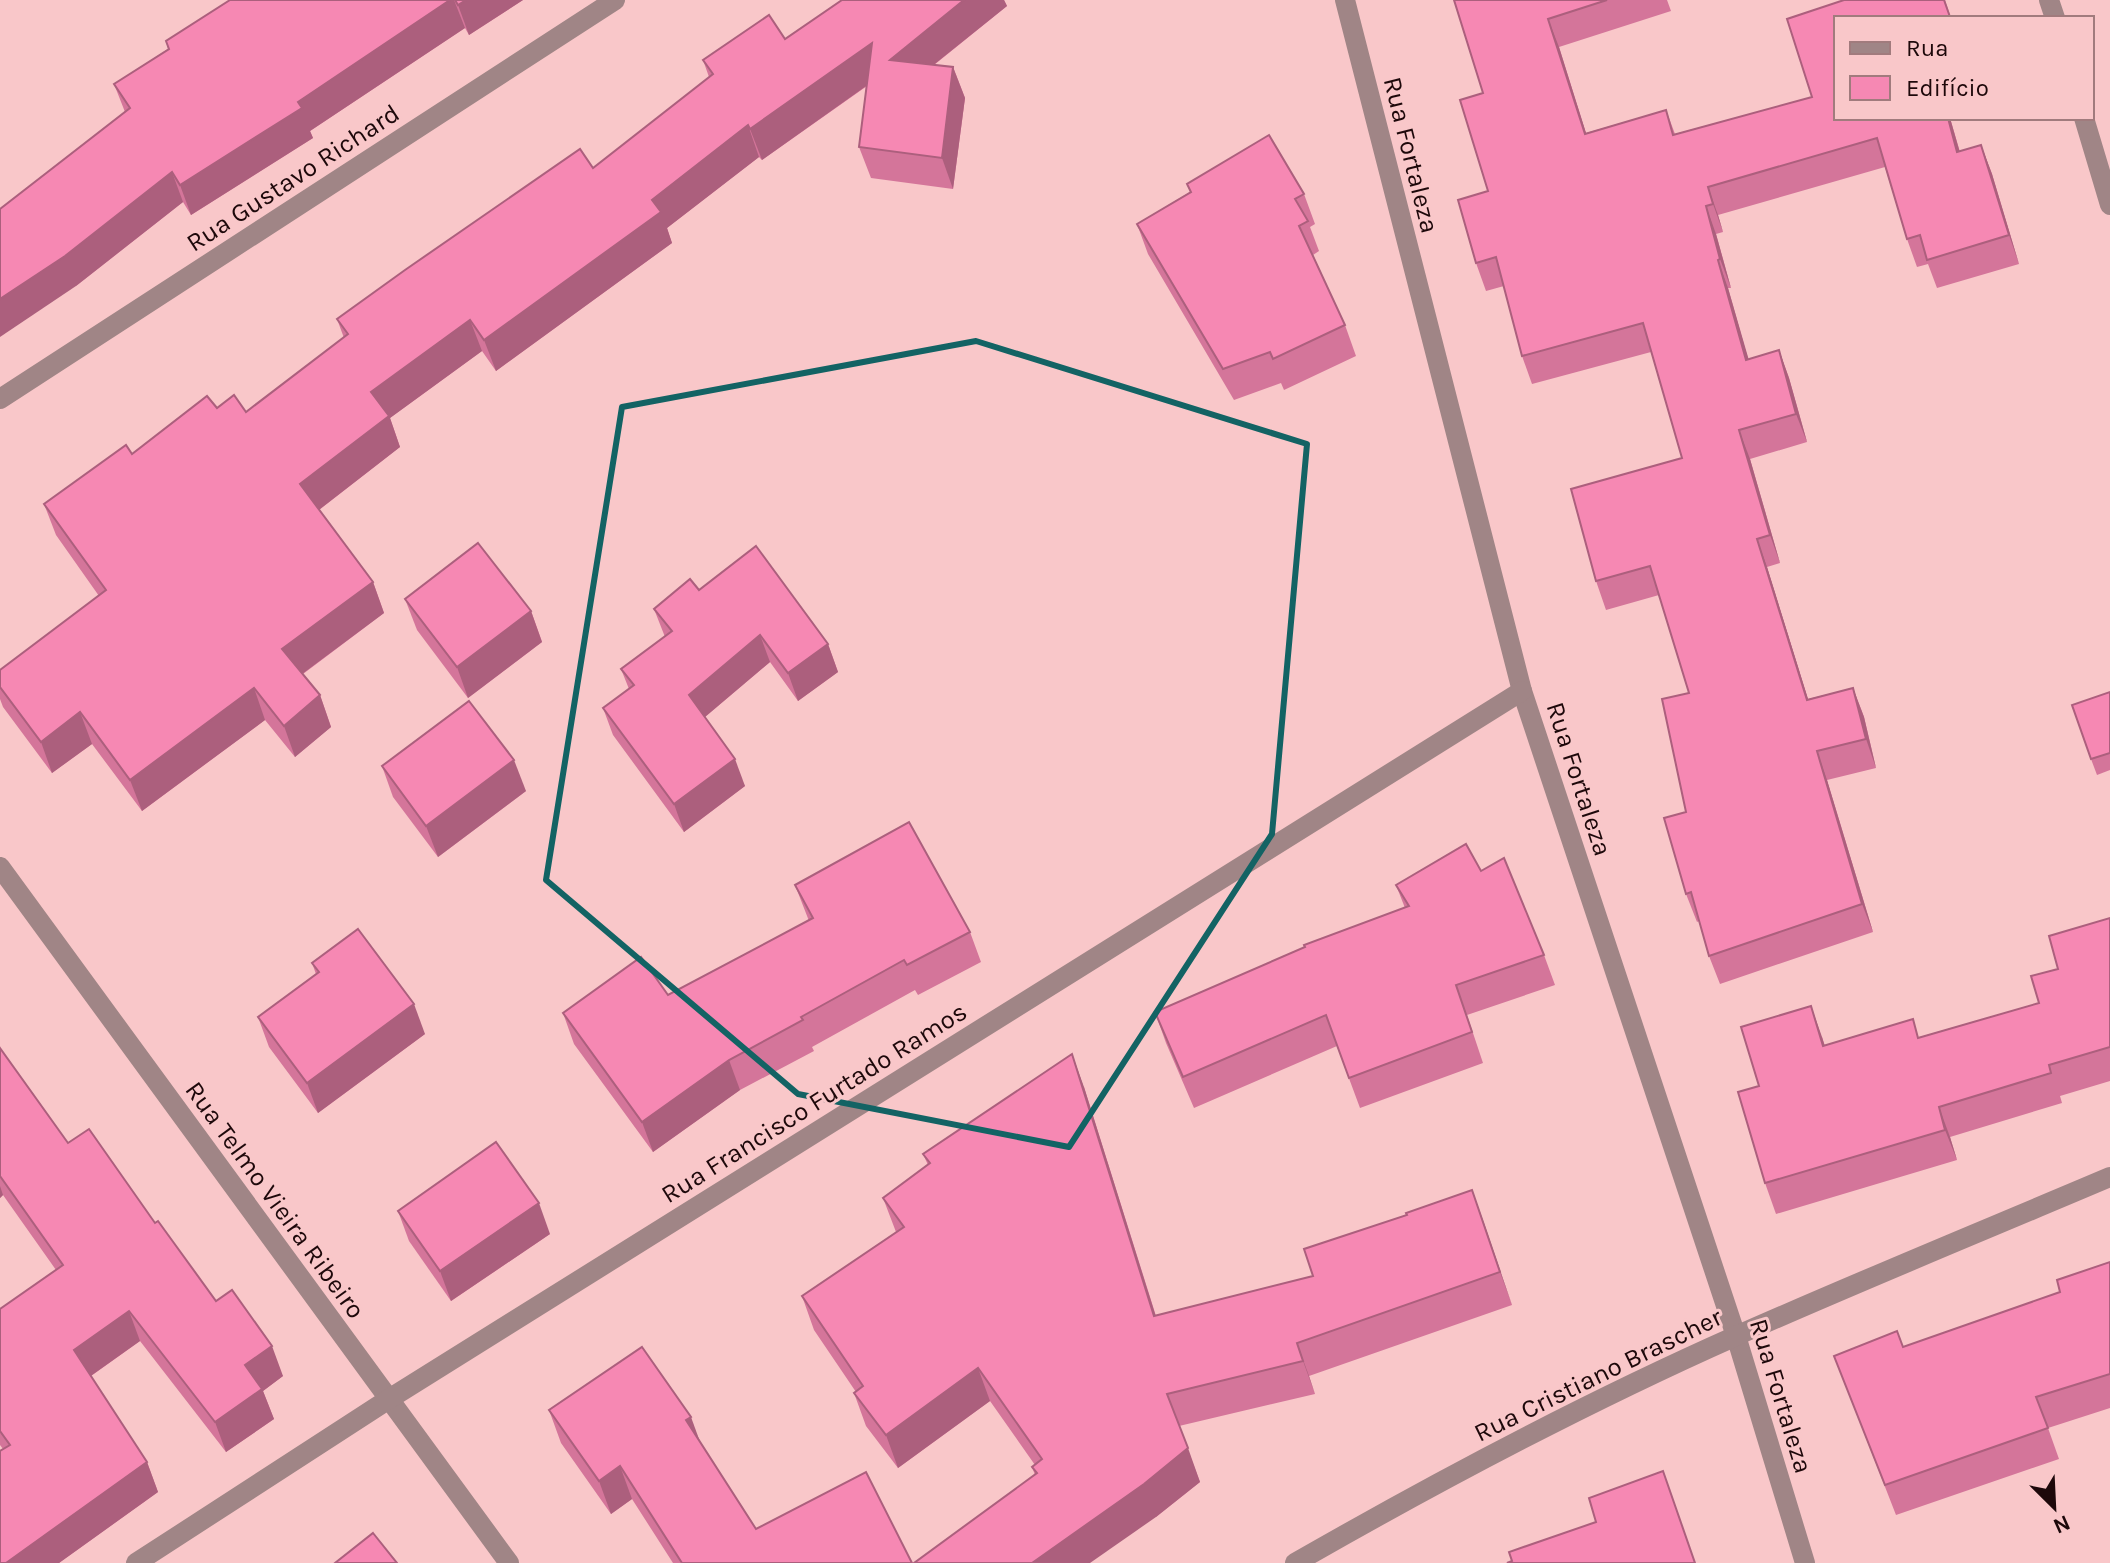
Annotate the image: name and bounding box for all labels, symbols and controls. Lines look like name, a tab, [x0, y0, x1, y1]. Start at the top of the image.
legend	[1834, 16, 2094, 120]
text: Rua	[1906, 34, 1948, 62]
street label: Rua Fortaleza	[1377, 74, 1445, 236]
text: Edifício	[1906, 74, 1989, 102]
street label: Rua Gustavo Richard	[181, 98, 405, 258]
street label: Rua Fortaleza	[1540, 698, 1618, 860]
street label: Rua Francisco Furtado Ramos	[656, 996, 972, 1210]
street label: Rua Telmo Vieira Ribeiro	[178, 1075, 372, 1325]
street label: Rua Cristiano Brascher	[1469, 1301, 1728, 1449]
street label: Rua Fortaleza	[1743, 1315, 1819, 1477]
north arrow	[2014, 1467, 2094, 1547]
text: N	[2049, 1509, 2074, 1539]

